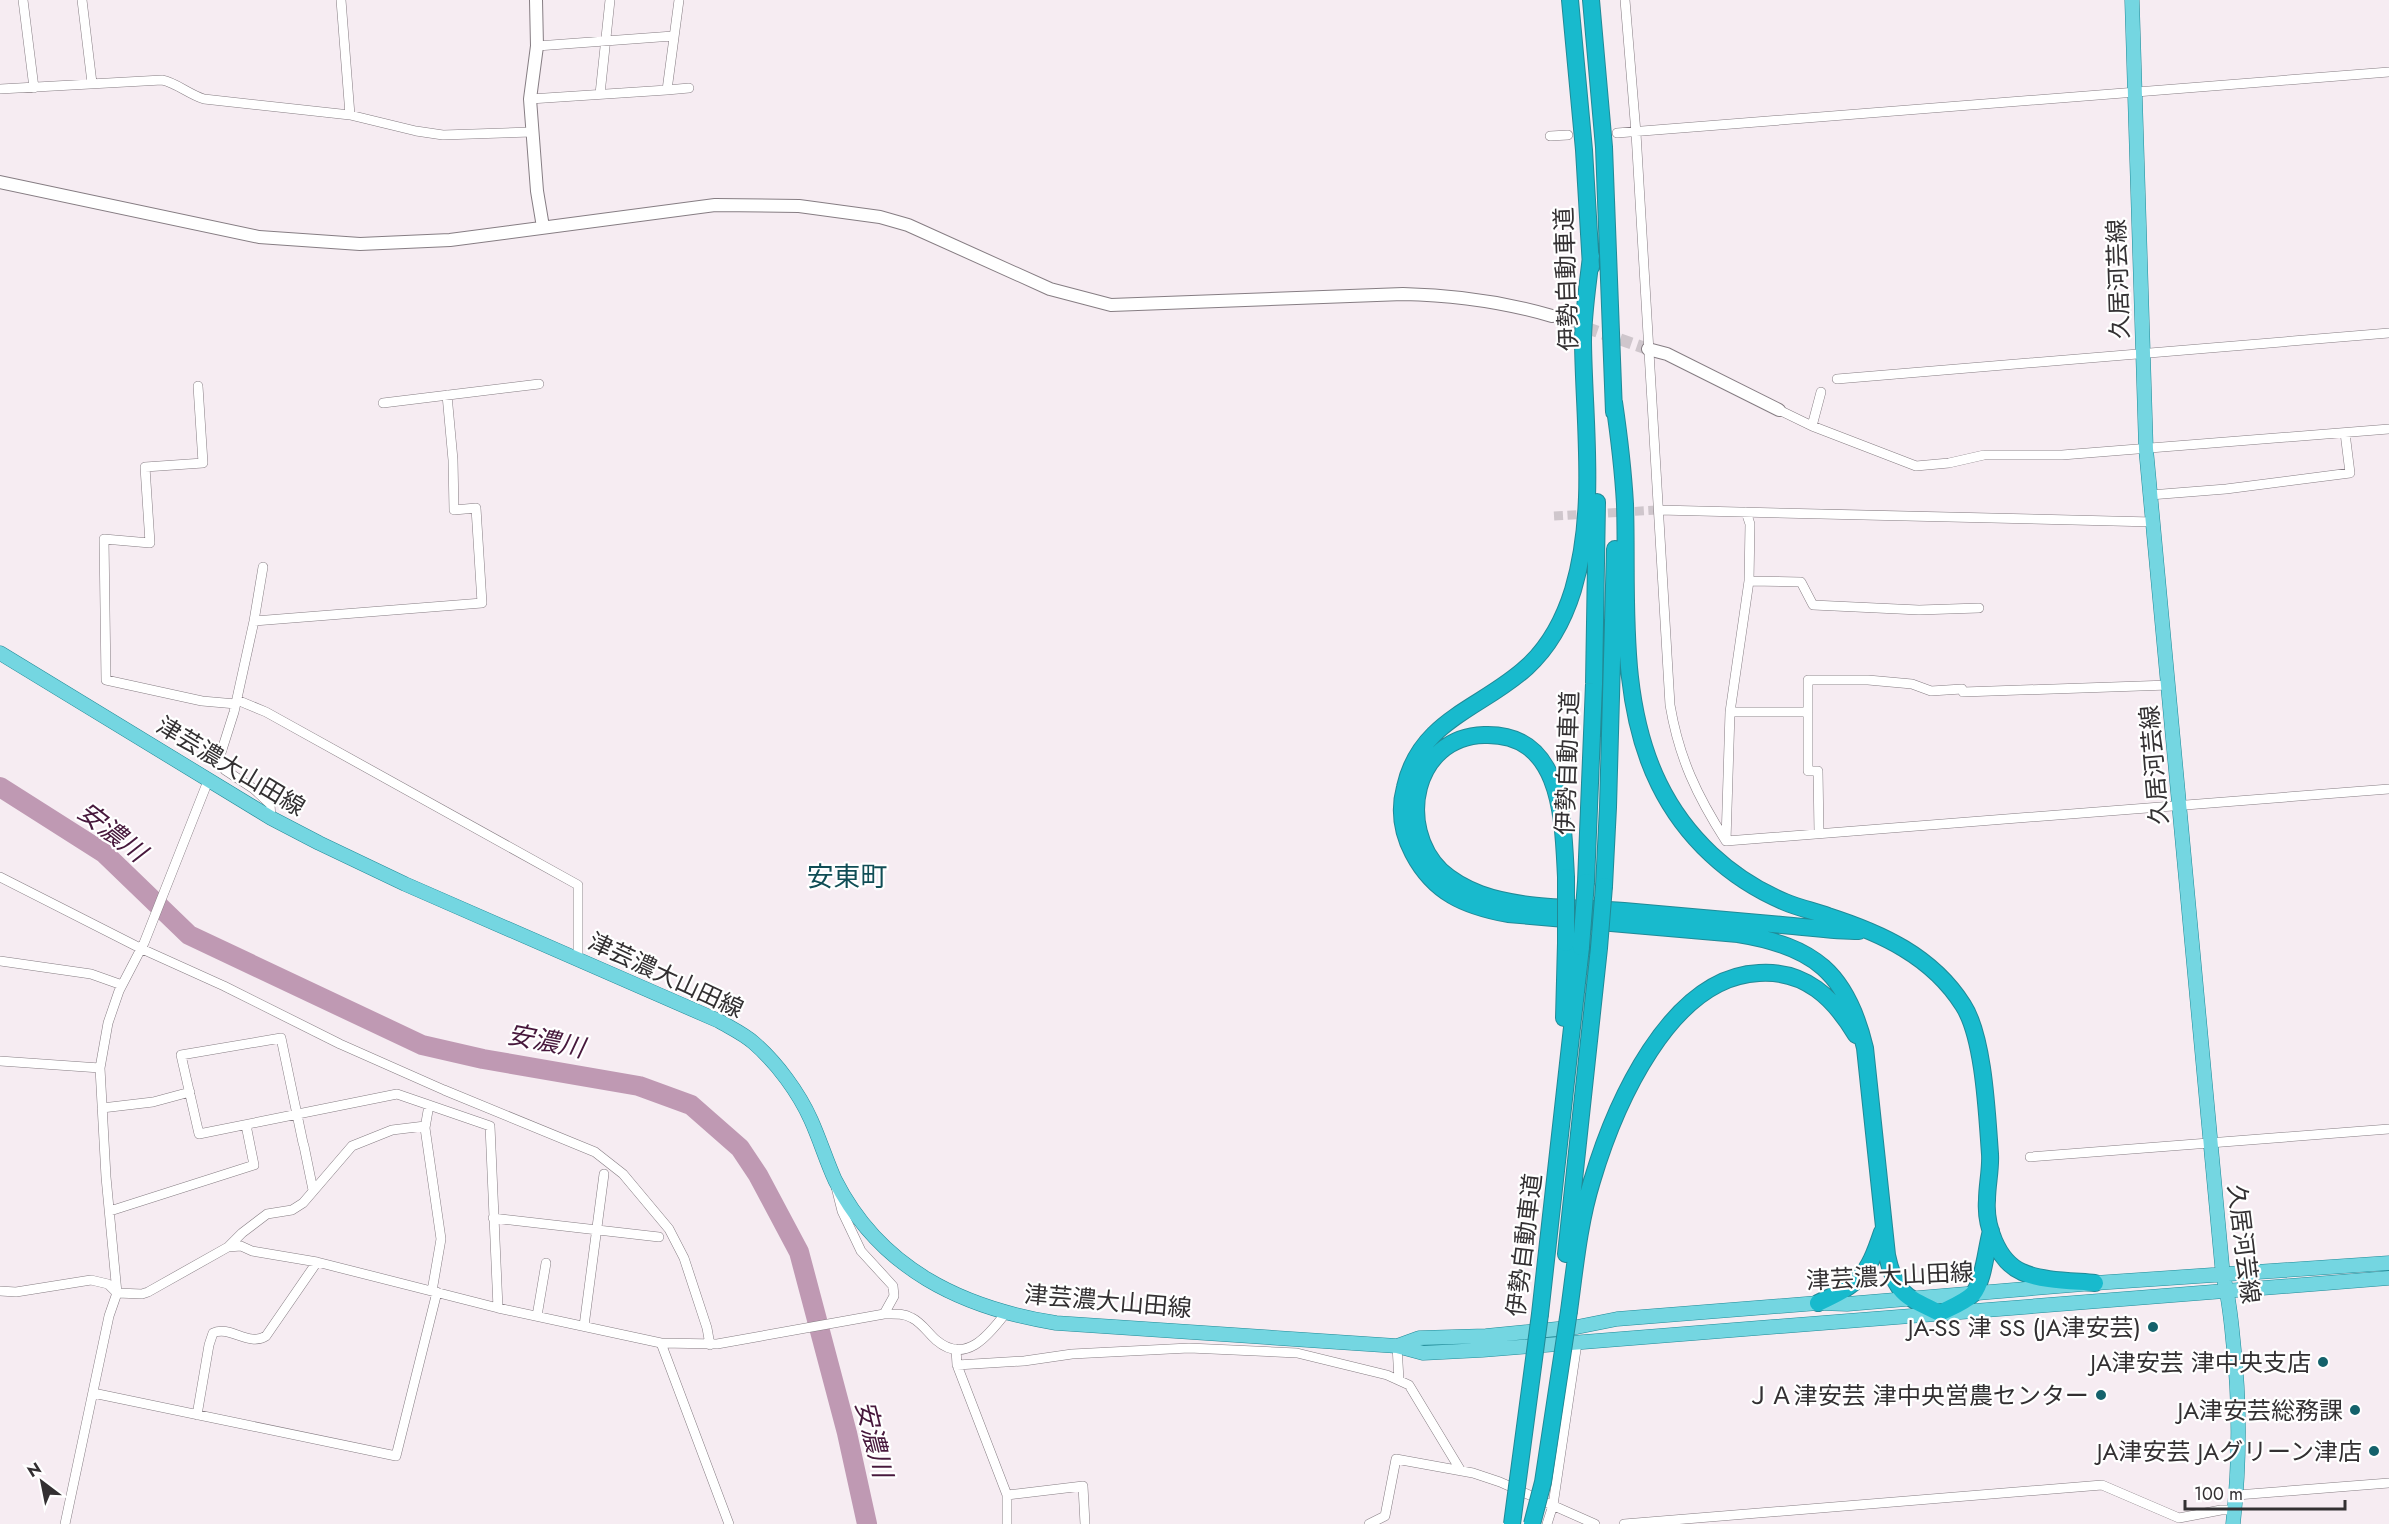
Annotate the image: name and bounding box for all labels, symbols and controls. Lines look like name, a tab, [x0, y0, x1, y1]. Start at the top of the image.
street label: 伊勢自動車道	[1546, 206, 1586, 352]
street label: 久居河芸線	[2098, 218, 2138, 340]
street label: 伊勢自動車道	[1547, 690, 1587, 836]
street label: 久居河芸線	[2131, 704, 2177, 826]
street label: 津芸濃大山田線	[150, 708, 312, 824]
water label: 安濃川	[70, 793, 157, 873]
district label: 安東町	[807, 857, 888, 896]
street label: 津芸濃大山田線	[582, 924, 750, 1026]
water label: 安濃川	[504, 1015, 591, 1068]
street label: 伊勢自動車道	[1498, 1171, 1550, 1319]
street label: 久居河芸線	[2219, 1182, 2269, 1306]
street label: 津芸濃大山田線	[1805, 1254, 1975, 1298]
street label: 津芸濃大山田線	[1023, 1276, 1193, 1326]
place label: JA-SS 津 SS (JA津安芸)	[1905, 1310, 2141, 1345]
marker: JA-SS 津 SS (JA津安芸)	[2146, 1320, 2160, 1334]
place label: JA津安芸 津中央支店	[2087, 1345, 2311, 1380]
marker: JA津安芸 津中央支店	[2316, 1355, 2330, 1369]
place label: ＪＡ津安芸 津中央営農センター	[1746, 1378, 2089, 1413]
marker: ＪＡ津安芸 津中央営農センター	[2094, 1388, 2108, 1402]
place label: JA津安芸総務課	[2174, 1393, 2343, 1428]
water label: 安濃川	[846, 1397, 903, 1484]
marker: JA津安芸総務課	[2348, 1403, 2362, 1417]
place label: JA津安芸 JAグリーン津店	[2094, 1434, 2362, 1469]
marker: JA津安芸 JAグリーン津店	[2367, 1444, 2381, 1458]
north arrow	[12, 1452, 72, 1512]
text: N	[23, 1457, 46, 1483]
scale bar	[2185, 1473, 2346, 1511]
text: 100 m	[2194, 1481, 2243, 1507]

